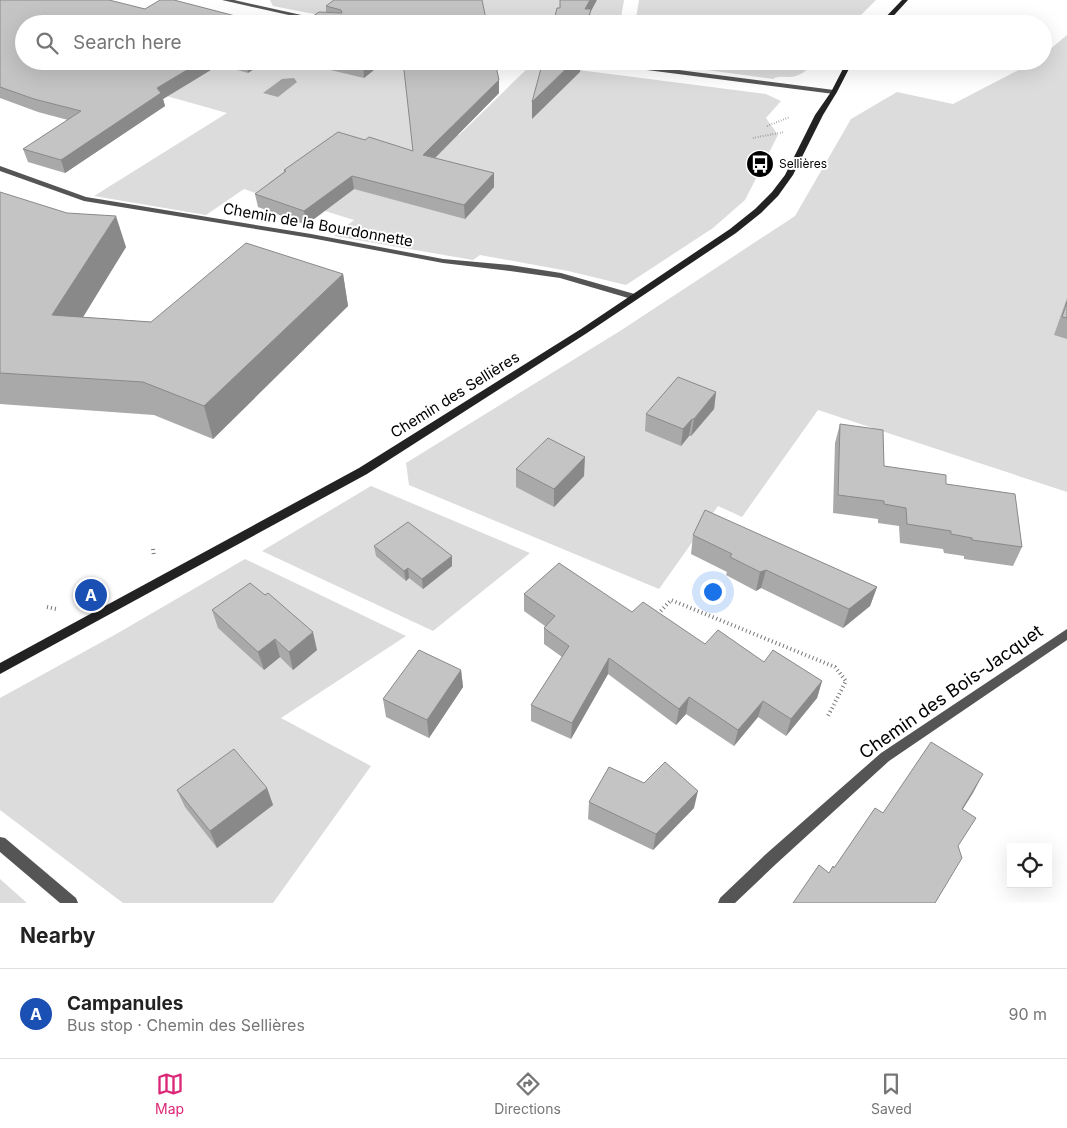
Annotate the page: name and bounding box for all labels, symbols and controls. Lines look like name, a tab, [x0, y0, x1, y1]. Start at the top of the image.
search box	[15, 15, 1052, 70]
icon: search	[33, 29, 61, 57]
text: Search here	[73, 31, 182, 54]
bus stop icon: Sellières	[745, 149, 775, 179]
place label: Sellières	[779, 156, 827, 171]
street label: Chemin de la Bourdonnette	[222, 198, 415, 251]
street label: Chemin des Sellières	[387, 347, 523, 442]
pin: A	[75, 576, 107, 614]
your location	[700, 579, 726, 605]
street label: Chemin des Bois-Jacquet	[855, 620, 1046, 763]
map controls	[1007, 843, 1052, 888]
button: locate	[1007, 843, 1052, 888]
text: Nearby	[20, 923, 95, 948]
text: Campanules	[67, 992, 183, 1015]
text: A	[30, 1004, 42, 1024]
text: 90 m	[1008, 1004, 1047, 1024]
text: Bus stop · Chemin des Sellières	[67, 1015, 305, 1035]
tab: Map	[155, 1070, 184, 1117]
tab: Directions	[494, 1070, 561, 1117]
tab: Saved	[871, 1070, 912, 1117]

